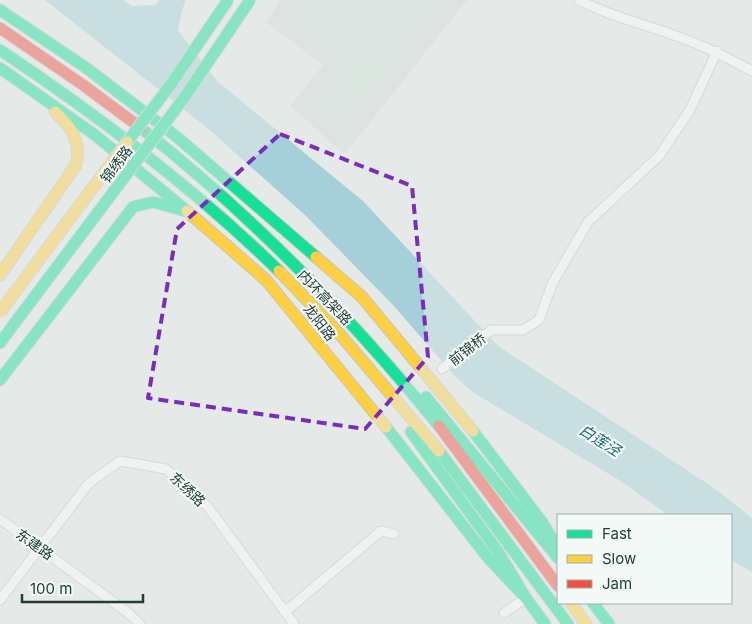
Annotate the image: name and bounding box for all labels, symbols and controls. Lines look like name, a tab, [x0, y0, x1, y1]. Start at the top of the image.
street label: 锦绣路	[97, 142, 135, 186]
street label: 内环高架路	[295, 266, 355, 328]
street label: 龙阳路	[300, 300, 340, 344]
street label: 前锦桥	[445, 329, 489, 369]
water label: 白莲泾	[576, 420, 626, 461]
street label: 东绣路	[167, 468, 209, 510]
legend	[557, 514, 732, 604]
text: Fast	[602, 524, 632, 543]
street label: 东建路	[13, 525, 57, 563]
text: Slow	[602, 549, 636, 568]
scale bar	[22, 572, 144, 604]
text: Jam	[602, 574, 632, 593]
text: 100 m	[30, 579, 72, 598]

